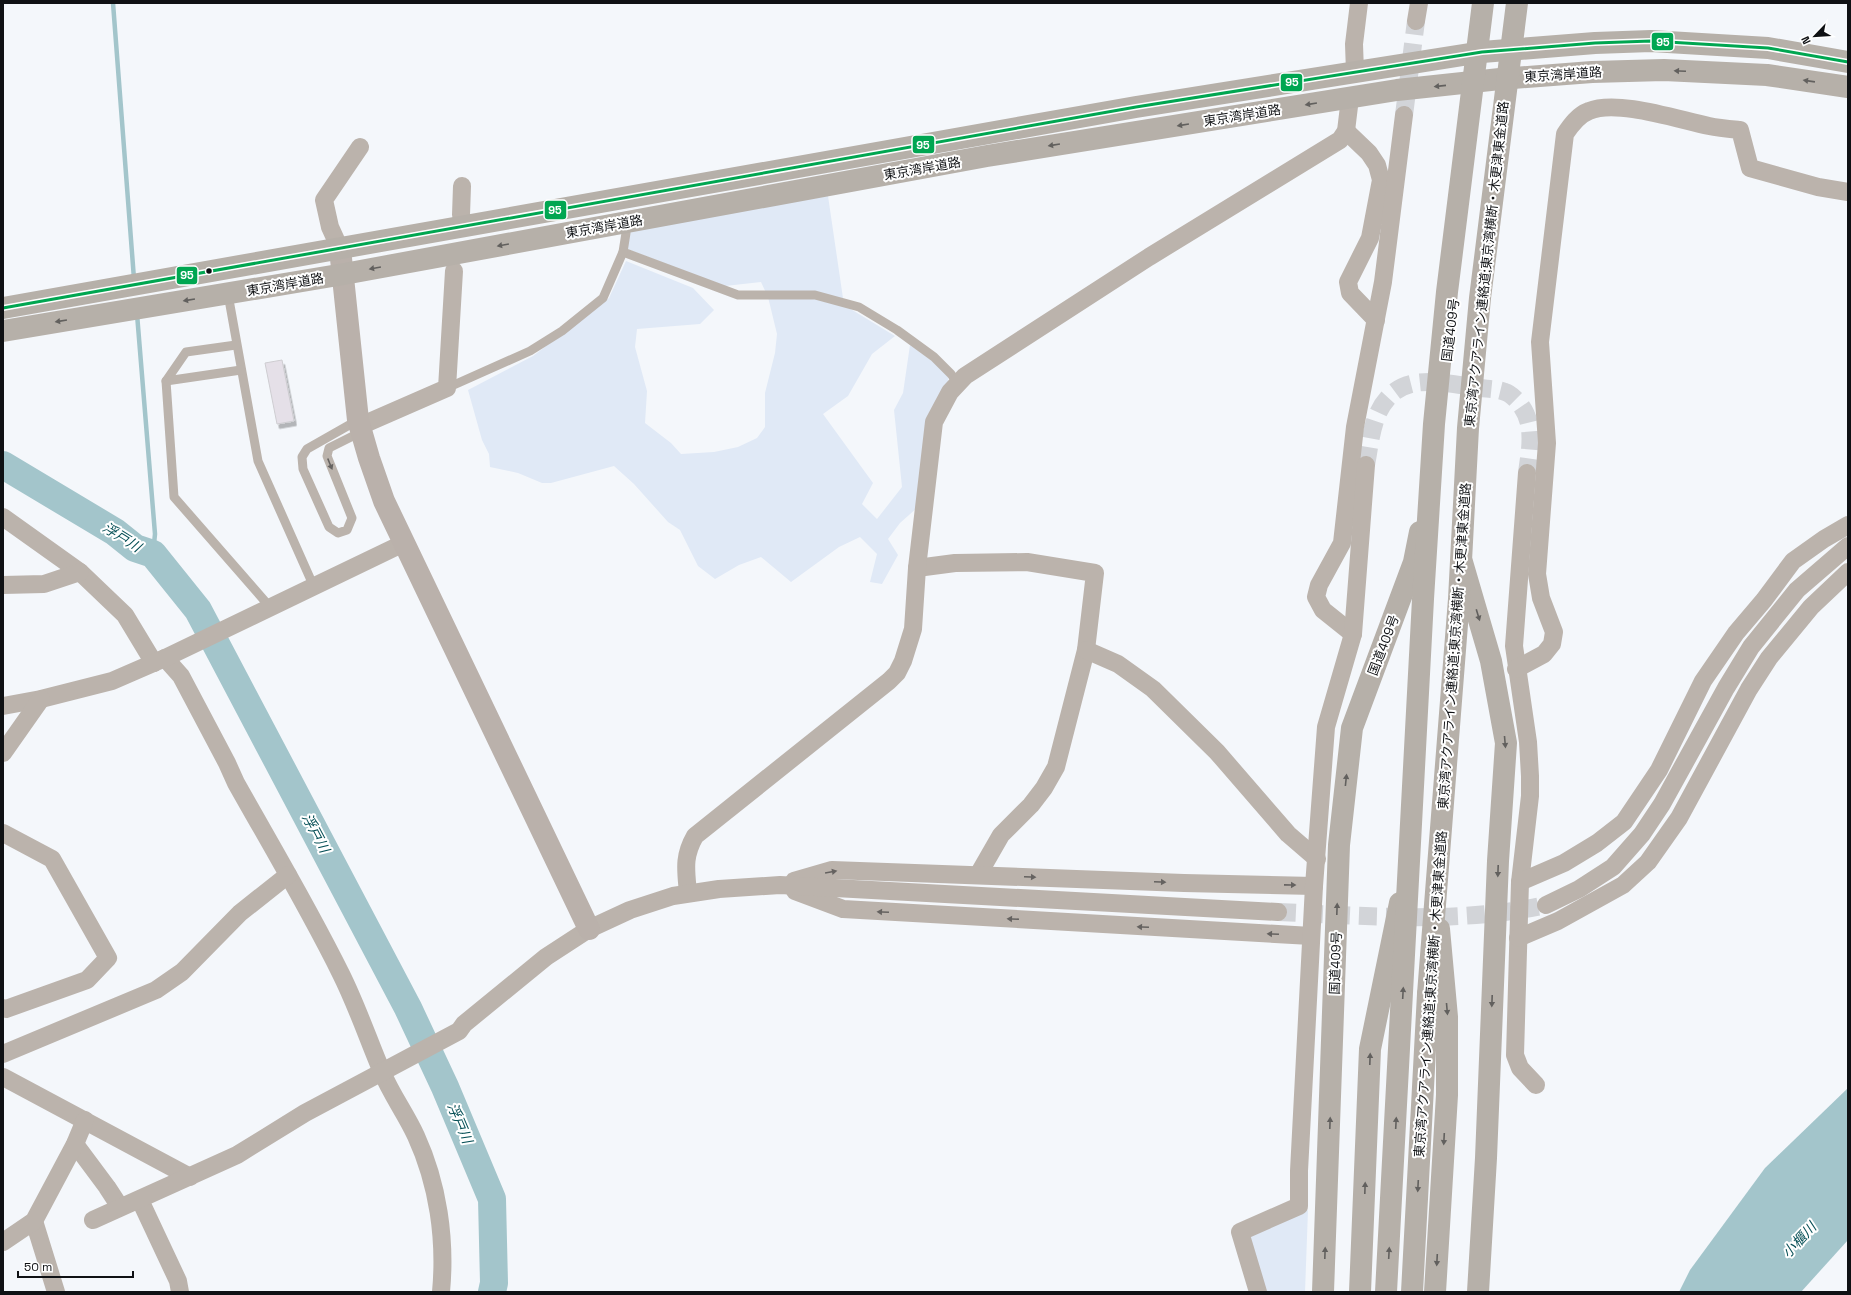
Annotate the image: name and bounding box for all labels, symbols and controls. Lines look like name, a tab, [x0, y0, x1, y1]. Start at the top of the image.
north arrow	[1795, 16, 1835, 56]
line badge: 95	[1651, 32, 1674, 51]
text: N	[1798, 34, 1814, 47]
text: 95	[1656, 35, 1670, 49]
street label: 東京湾岸道路	[1524, 63, 1603, 86]
one-way arrow	[1673, 68, 1686, 74]
line badge: 95	[1280, 73, 1303, 92]
text: 95	[1285, 75, 1299, 89]
one-way arrow	[1803, 78, 1815, 84]
one-way arrow	[1434, 82, 1446, 89]
street label: 東京湾アクアライン連絡道;東京湾横断・木更津東金道路	[1461, 100, 1512, 428]
street label: 東京湾岸道路	[1202, 101, 1282, 130]
one-way arrow	[1305, 101, 1317, 107]
one-way arrow	[1176, 122, 1189, 128]
line badge: 95	[912, 135, 935, 154]
text: 95	[916, 138, 930, 152]
one-way arrow	[1048, 143, 1060, 149]
street label: 東京湾岸道路	[882, 153, 962, 184]
line badge: 95	[544, 200, 567, 220]
text: 95	[548, 203, 562, 217]
street label: 東京湾岸道路	[564, 211, 644, 242]
one-way arrow	[497, 242, 509, 248]
one-way arrow	[369, 265, 381, 271]
line badge: 95	[176, 266, 198, 285]
unlabelled marker	[204, 266, 214, 276]
text: 95	[180, 268, 194, 282]
street label: 東京湾岸道路	[245, 269, 325, 300]
one-way arrow	[183, 297, 196, 303]
street label: 国道409号	[1438, 298, 1463, 363]
one-way arrow	[55, 319, 67, 325]
one-way arrow	[327, 459, 333, 470]
street label: 東京湾アクアライン連絡道;東京湾横断・木更津東金道路	[1435, 482, 1474, 810]
water label: 浮戸川	[99, 518, 146, 557]
one-way arrow	[1475, 609, 1481, 621]
street label: 国道409号	[1364, 613, 1403, 678]
one-way arrow	[1501, 736, 1508, 748]
one-way arrow	[1343, 774, 1349, 786]
water label: 浮戸川	[298, 810, 335, 858]
street label: 東京湾アクアライン連絡道;東京湾横断・木更津東金道路	[1411, 830, 1450, 1158]
one-way arrow	[1494, 865, 1501, 877]
one-way arrow	[824, 868, 837, 874]
one-way arrow	[1024, 874, 1036, 881]
one-way arrow	[1154, 879, 1166, 886]
one-way arrow	[1284, 882, 1297, 888]
one-way arrow	[1334, 902, 1340, 915]
one-way arrow	[877, 908, 889, 915]
one-way arrow	[1006, 916, 1019, 922]
one-way arrow	[1137, 923, 1149, 930]
one-way arrow	[1266, 931, 1279, 937]
street label: 国道409号	[1326, 931, 1345, 995]
one-way arrow	[1399, 987, 1406, 999]
one-way arrow	[1489, 995, 1496, 1007]
one-way arrow	[1443, 1003, 1450, 1015]
one-way arrow	[1367, 1052, 1373, 1065]
water label: 浮戸川	[444, 1100, 477, 1148]
one-way arrow	[1327, 1116, 1333, 1129]
one-way arrow	[1393, 1116, 1399, 1129]
one-way arrow	[1441, 1133, 1448, 1145]
one-way arrow	[1415, 1180, 1421, 1193]
one-way arrow	[1362, 1181, 1368, 1194]
water label: 小櫃川	[1778, 1217, 1821, 1261]
one-way arrow	[1321, 1247, 1328, 1259]
one-way arrow	[1385, 1247, 1392, 1259]
scale bar	[18, 1253, 133, 1279]
one-way arrow	[1434, 1254, 1441, 1266]
text: 50 m	[24, 1259, 52, 1275]

